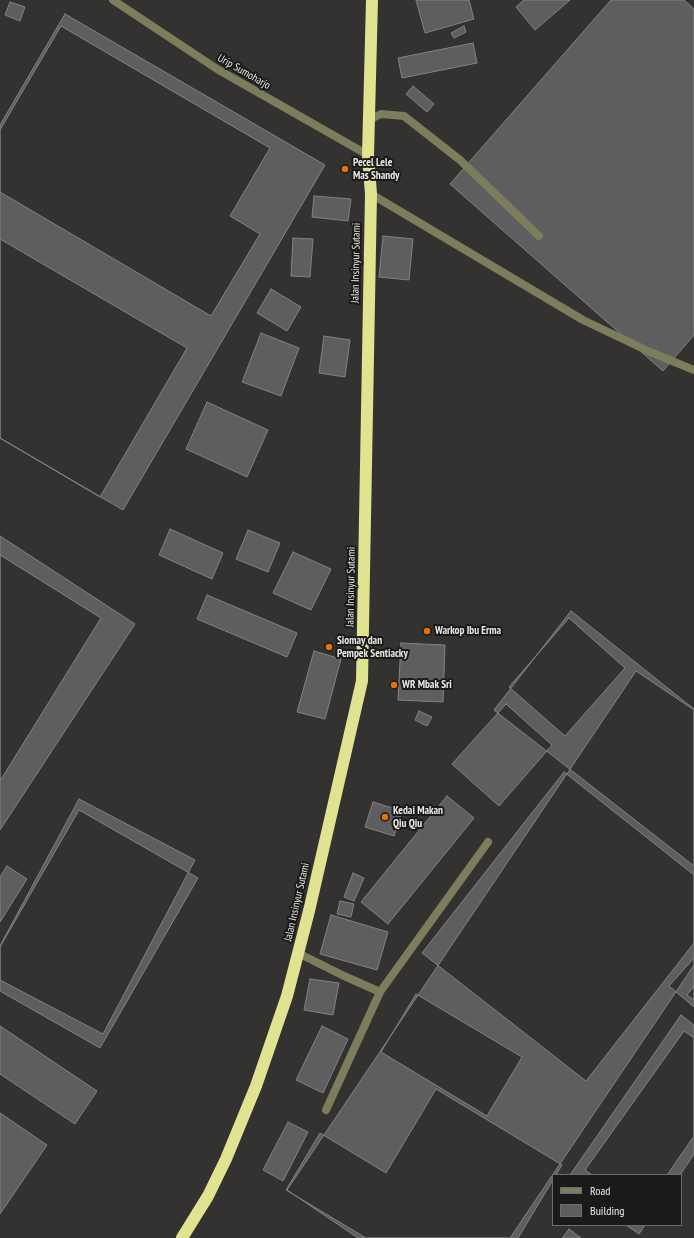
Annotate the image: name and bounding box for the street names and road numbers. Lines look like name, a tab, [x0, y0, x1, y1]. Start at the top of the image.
street label: Urip Sumoharjo	[215, 52, 273, 92]
street label: Jalan Insinyur Sutami	[349, 223, 363, 303]
street label: Jalan Insinyur Sutami	[344, 547, 358, 627]
street label: Jalan Insinyur Sutami	[282, 861, 312, 943]

